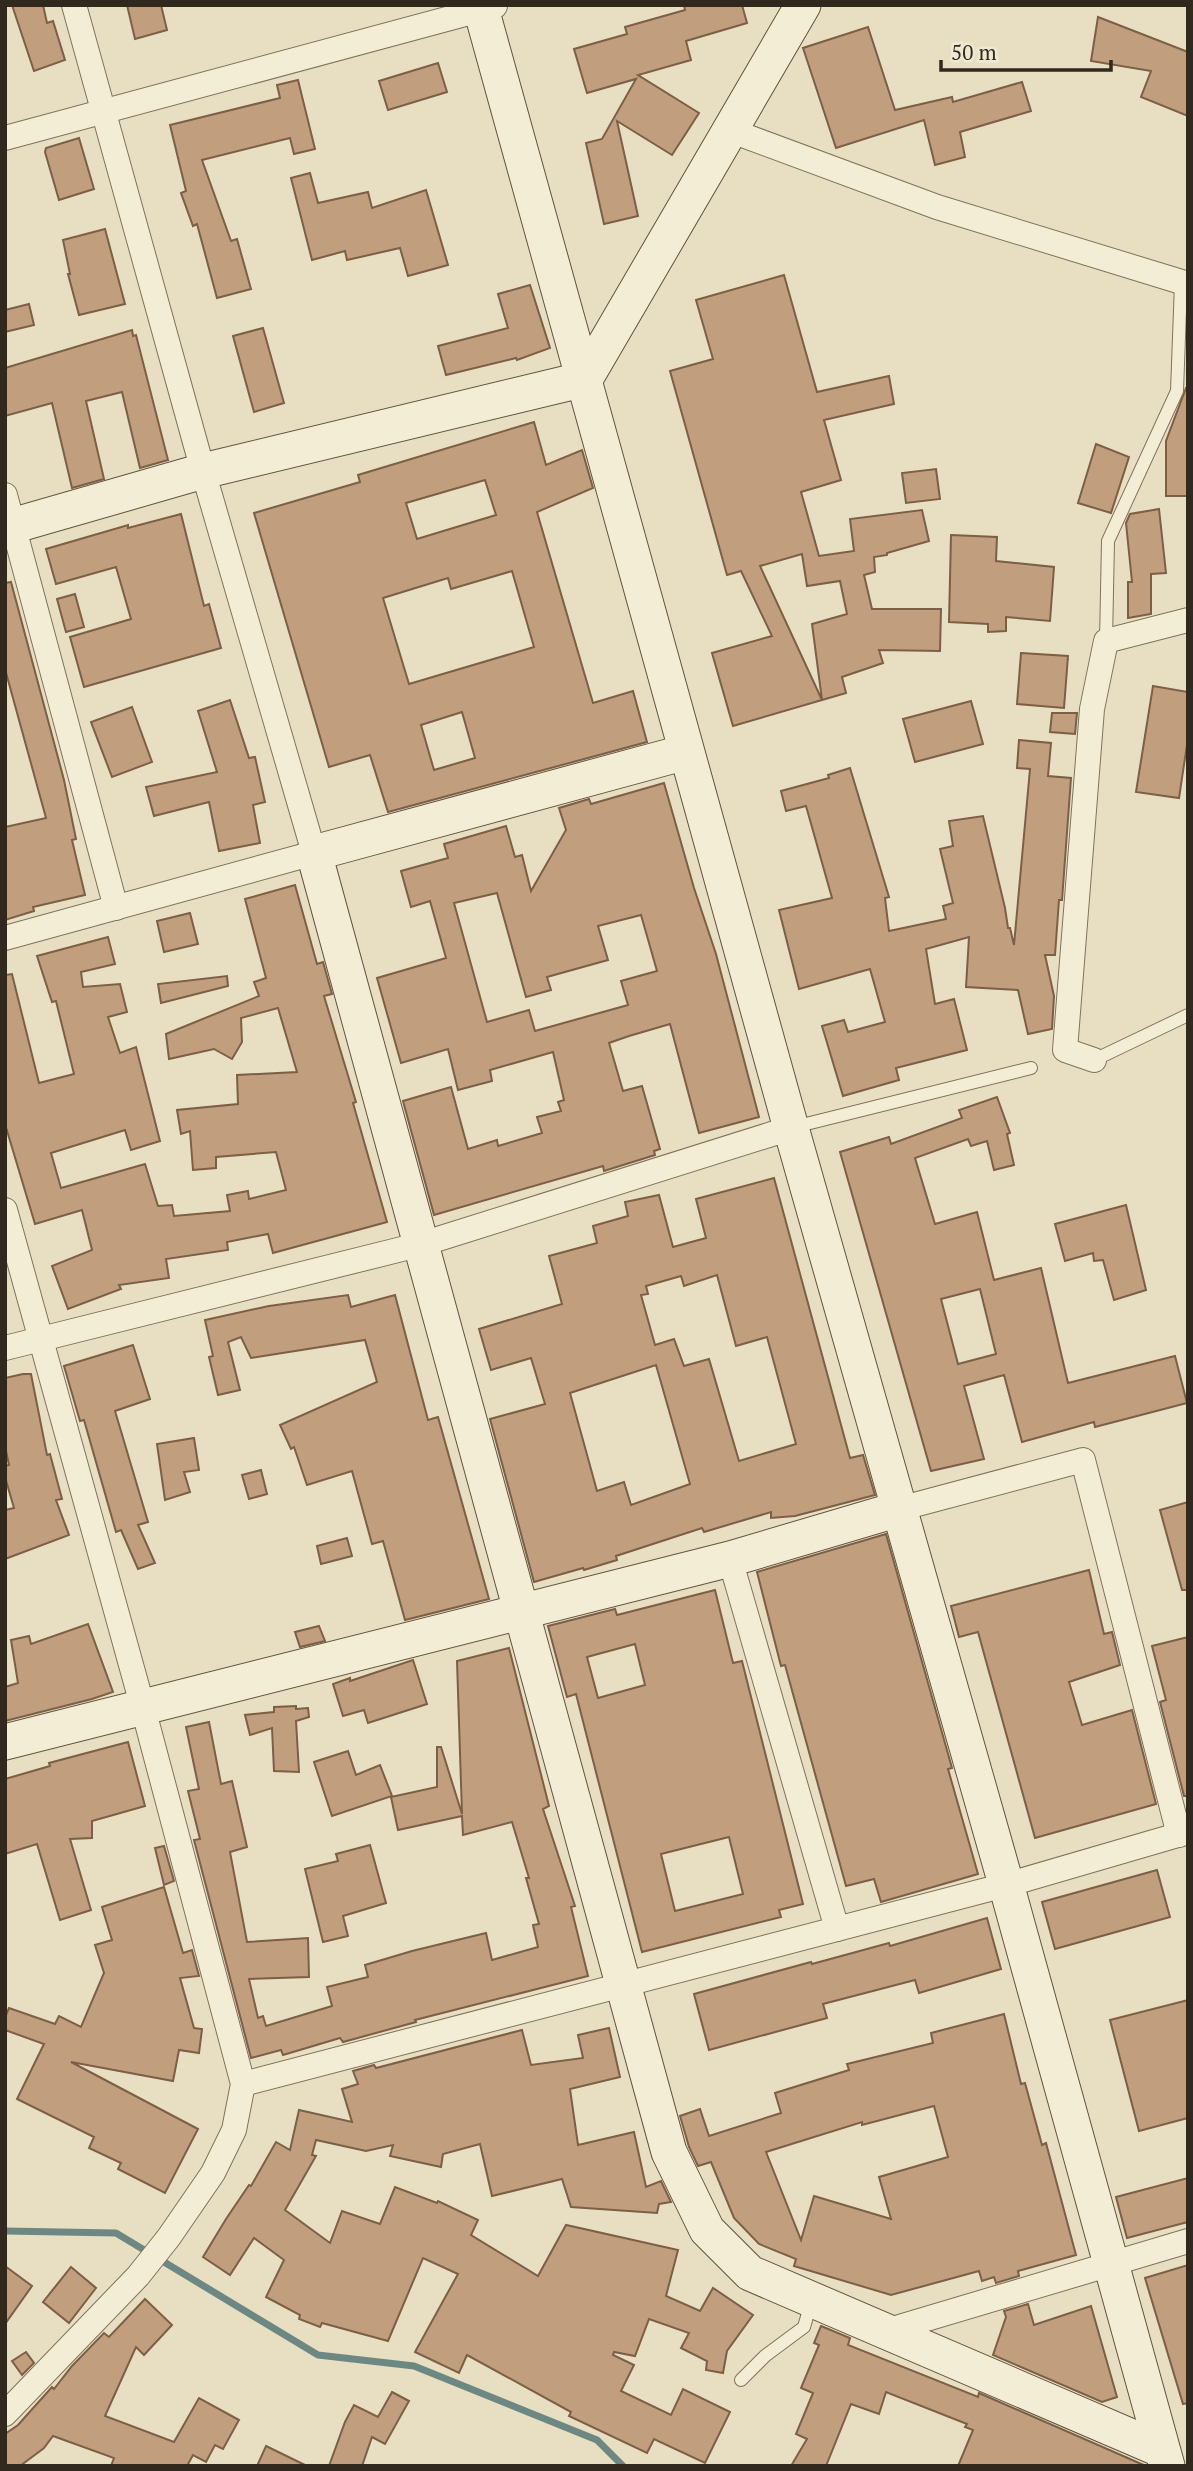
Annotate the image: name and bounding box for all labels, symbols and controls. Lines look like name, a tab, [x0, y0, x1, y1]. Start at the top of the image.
scale bar	[941, 28, 1111, 72]
text: 50 m	[951, 38, 997, 66]

